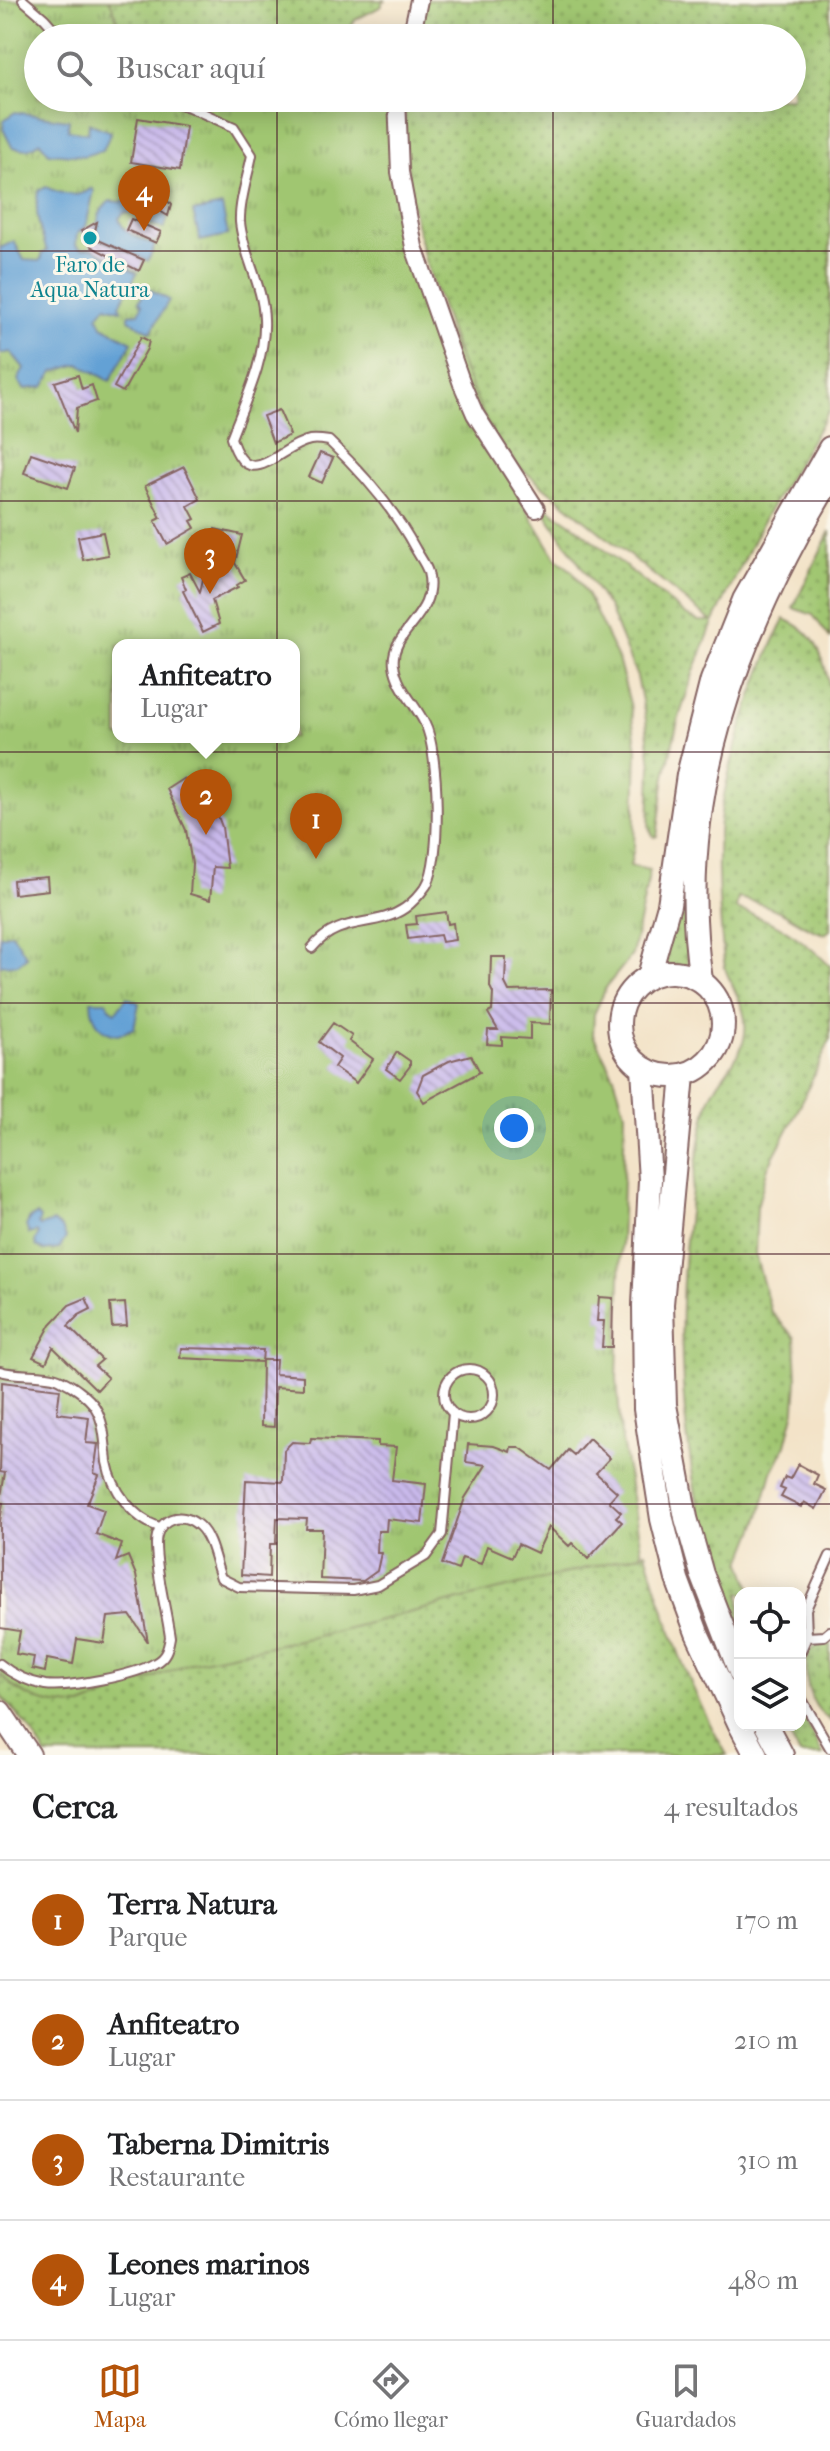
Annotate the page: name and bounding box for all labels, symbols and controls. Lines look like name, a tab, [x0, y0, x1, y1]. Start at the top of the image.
search box	[24, 24, 806, 112]
icon: search	[52, 46, 96, 90]
text: Buscar aquí	[116, 51, 265, 86]
pin: 4	[118, 165, 170, 231]
marker: Faro de Aqua Natura	[81, 229, 99, 247]
place label: Faro de Aqua Natura	[29, 252, 150, 303]
pin: 3	[184, 528, 236, 594]
popup	[112, 639, 300, 743]
text: Anfiteatro	[140, 658, 272, 693]
text: Lugar	[140, 693, 208, 724]
pin: 2	[180, 769, 232, 835]
pin: 1	[290, 793, 342, 859]
your location	[494, 1108, 534, 1148]
map controls	[734, 1587, 806, 1731]
button: locate	[734, 1587, 806, 1659]
button: layers	[734, 1659, 806, 1731]
text: Cerca	[32, 1787, 117, 1827]
text: 4 resultados	[664, 1792, 798, 1823]
text: Terra Natura	[108, 1887, 277, 1922]
text: 1	[53, 1905, 63, 1936]
text: 170 m	[735, 1905, 798, 1936]
text: Parque	[108, 1922, 187, 1953]
text: Anfiteatro	[108, 2007, 240, 2042]
text: 2	[51, 2025, 65, 2056]
text: 210 m	[734, 2025, 798, 2056]
text: Lugar	[108, 2042, 175, 2073]
text: Taberna Dimitris	[108, 2127, 329, 2162]
text: 3	[53, 2145, 63, 2176]
text: 310 m	[737, 2145, 798, 2176]
text: Restaurante	[108, 2162, 245, 2193]
text: Leones marinos	[108, 2247, 310, 2282]
text: 4	[50, 2265, 66, 2296]
text: 480 m	[728, 2265, 798, 2296]
text: Lugar	[108, 2282, 175, 2313]
tab: Mapa	[94, 2359, 146, 2433]
tab: Cómo llegar	[334, 2359, 448, 2433]
tab: Guardados	[635, 2359, 736, 2433]

